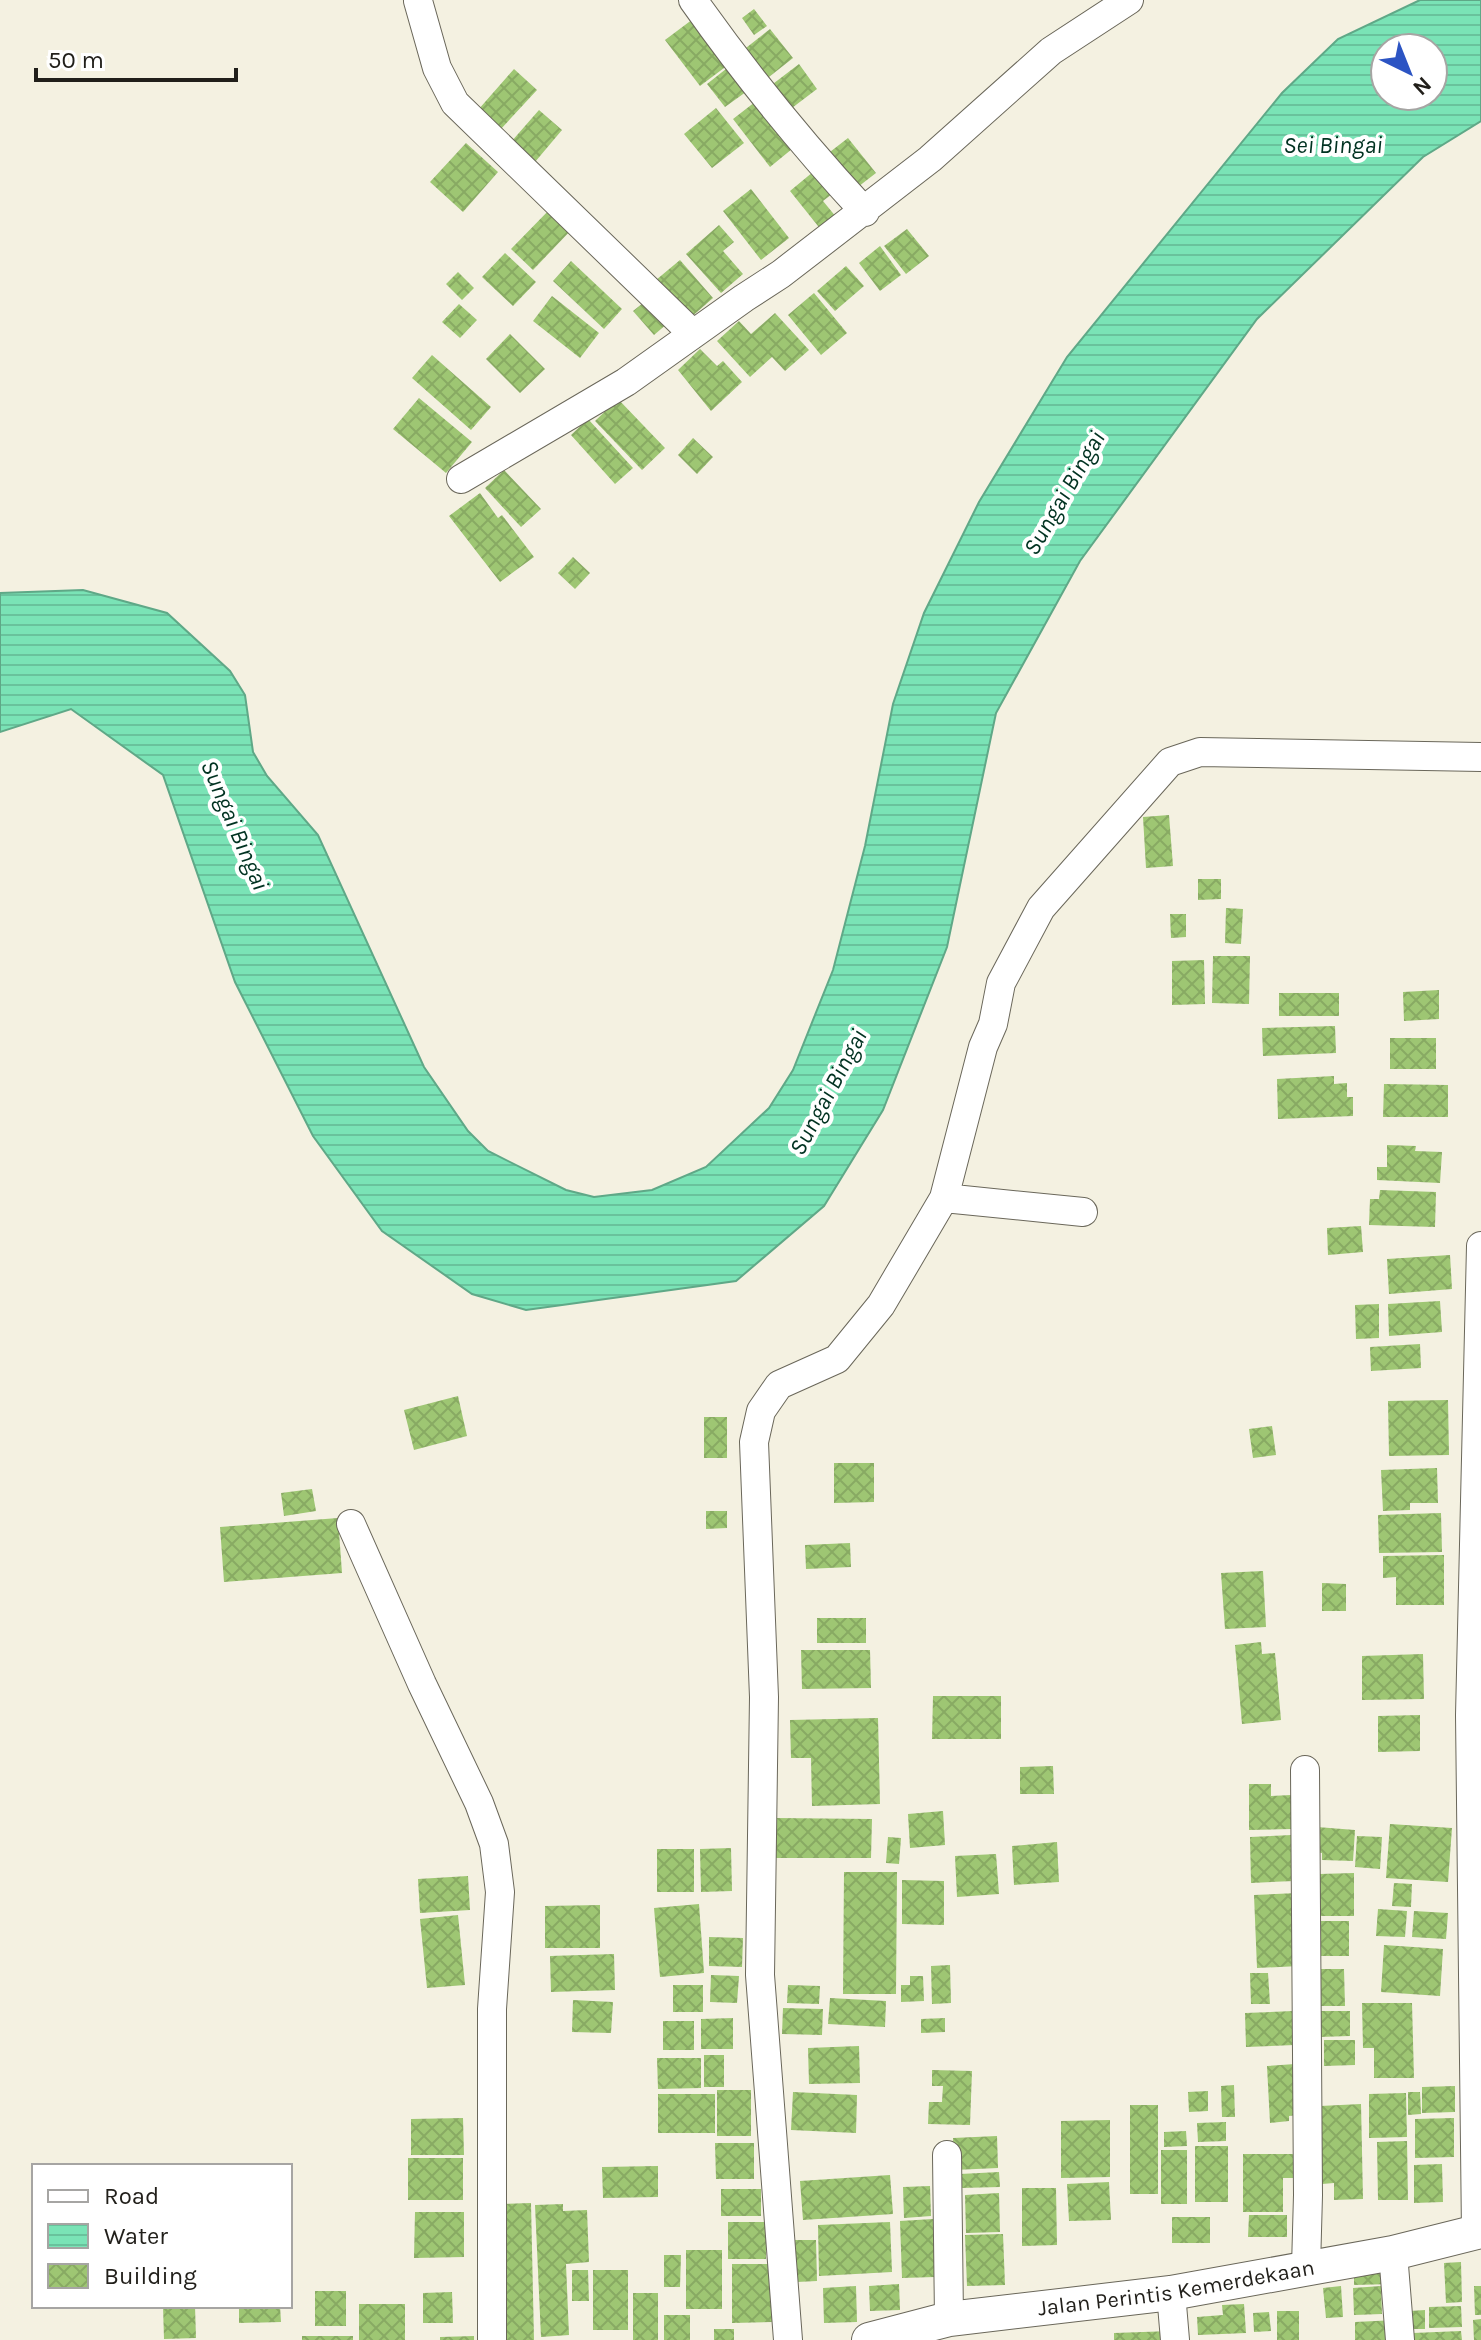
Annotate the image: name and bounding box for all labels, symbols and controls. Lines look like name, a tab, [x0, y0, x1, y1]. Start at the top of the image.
scale bar	[36, 32, 236, 82]
north arrow	[1369, 32, 1449, 112]
text: 50 m	[48, 46, 104, 74]
text: N	[1407, 71, 1437, 101]
water label: Sei Bingai	[1283, 131, 1383, 159]
water label: Sungai Bingai	[1017, 426, 1111, 560]
water label: Sungai Bingai	[195, 756, 275, 894]
water label: Sungai Bingai	[783, 1024, 873, 1160]
legend	[32, 2164, 292, 2308]
text: Road	[104, 2182, 159, 2210]
text: Water	[104, 2222, 168, 2250]
street label: Jalan Perintis Kemerdekaan	[1036, 2254, 1317, 2322]
text: Building	[104, 2262, 197, 2290]

